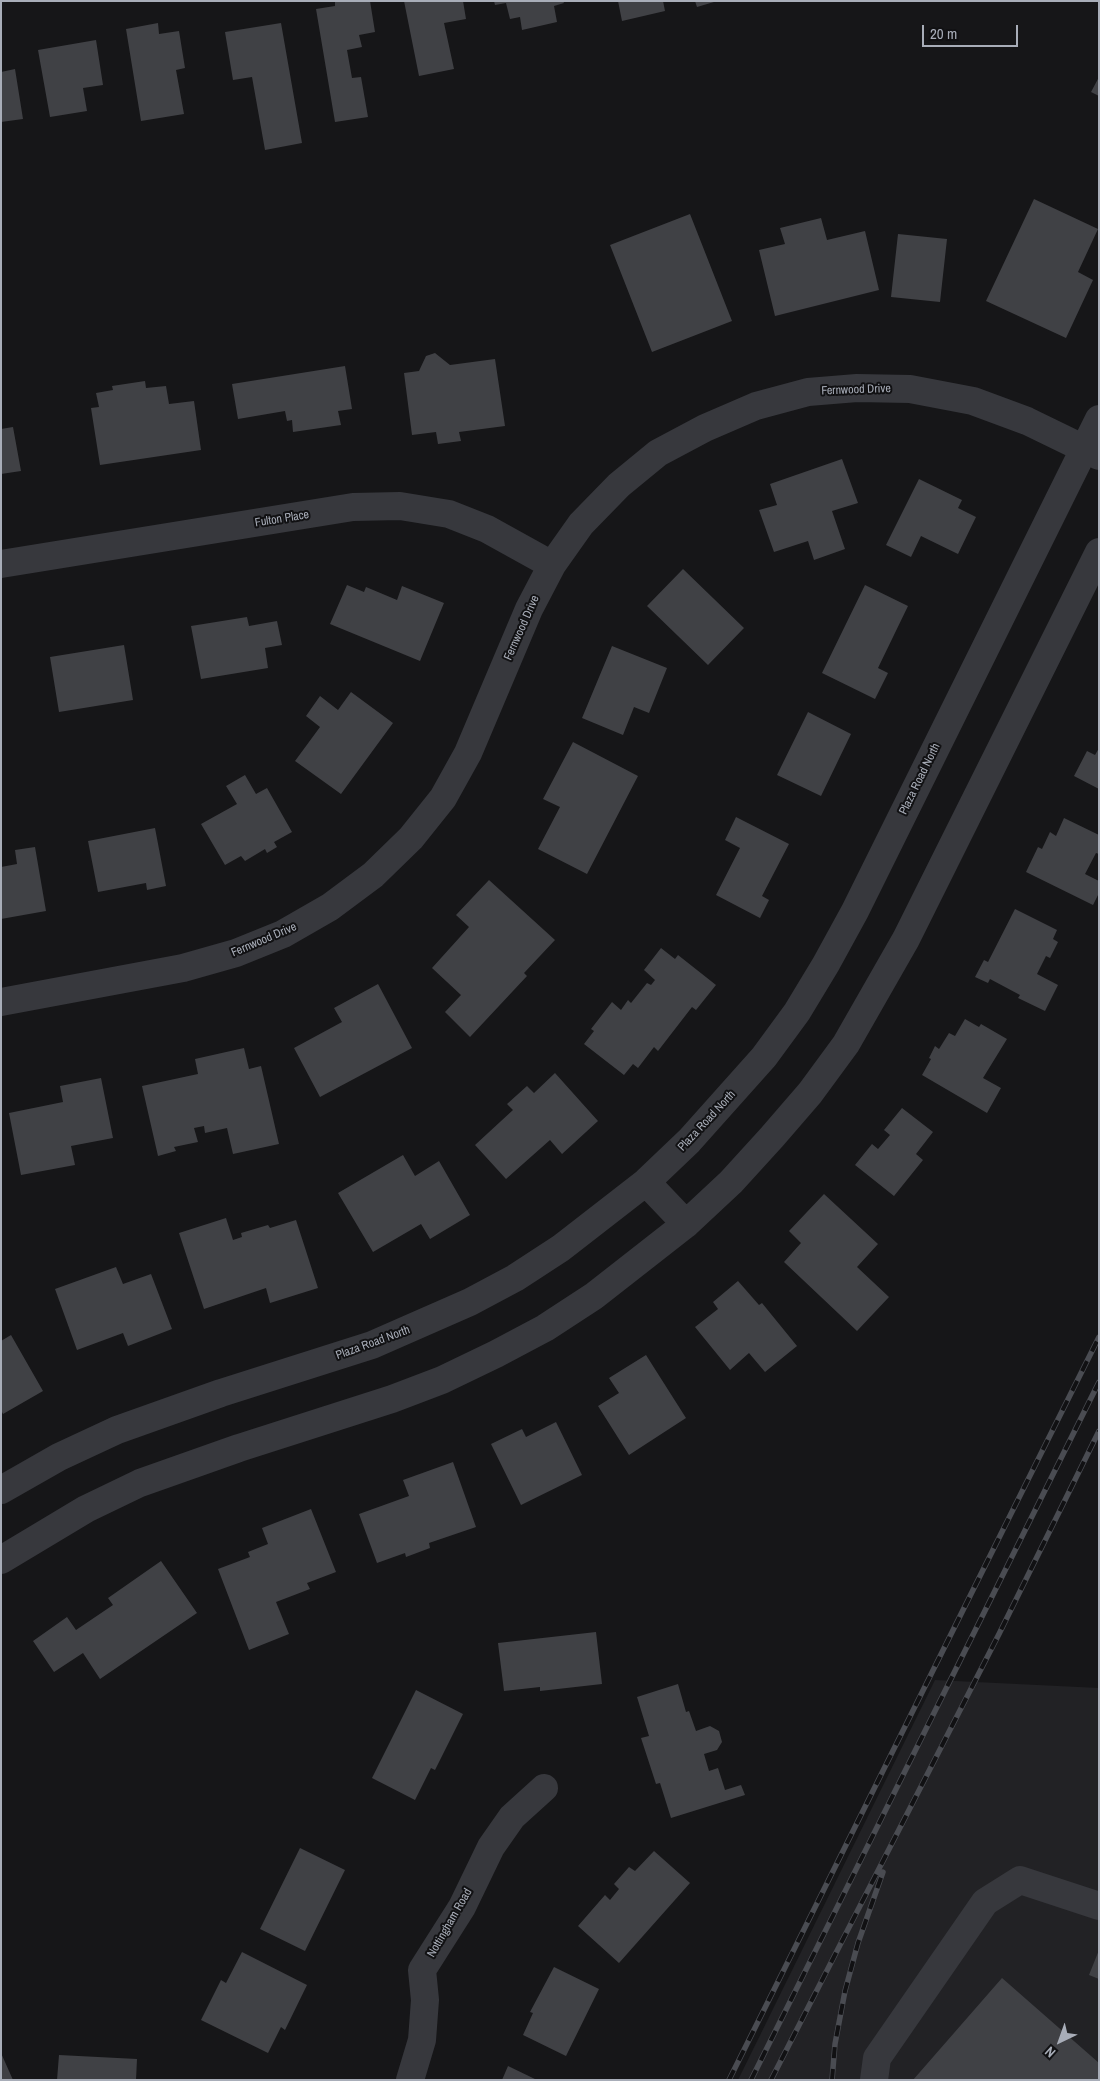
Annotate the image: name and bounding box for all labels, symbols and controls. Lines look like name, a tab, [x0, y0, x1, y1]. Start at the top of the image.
scale bar	[925, 15, 1021, 47]
text: 20 m	[930, 23, 957, 44]
street label: Fernwood Drive	[821, 382, 891, 398]
street label: Fulton Place	[254, 508, 310, 530]
street label: Fernwood Drive	[501, 593, 543, 663]
street label: Plaza Road North	[897, 741, 943, 817]
street label: Fernwood Drive	[229, 920, 299, 960]
street label: Plaza Road North	[675, 1088, 739, 1154]
street label: Plaza Road North	[334, 1323, 412, 1363]
street label: Nottingham Road	[424, 1886, 476, 1960]
north arrow	[1035, 2016, 1085, 2066]
text: N	[1041, 2043, 1059, 2062]

